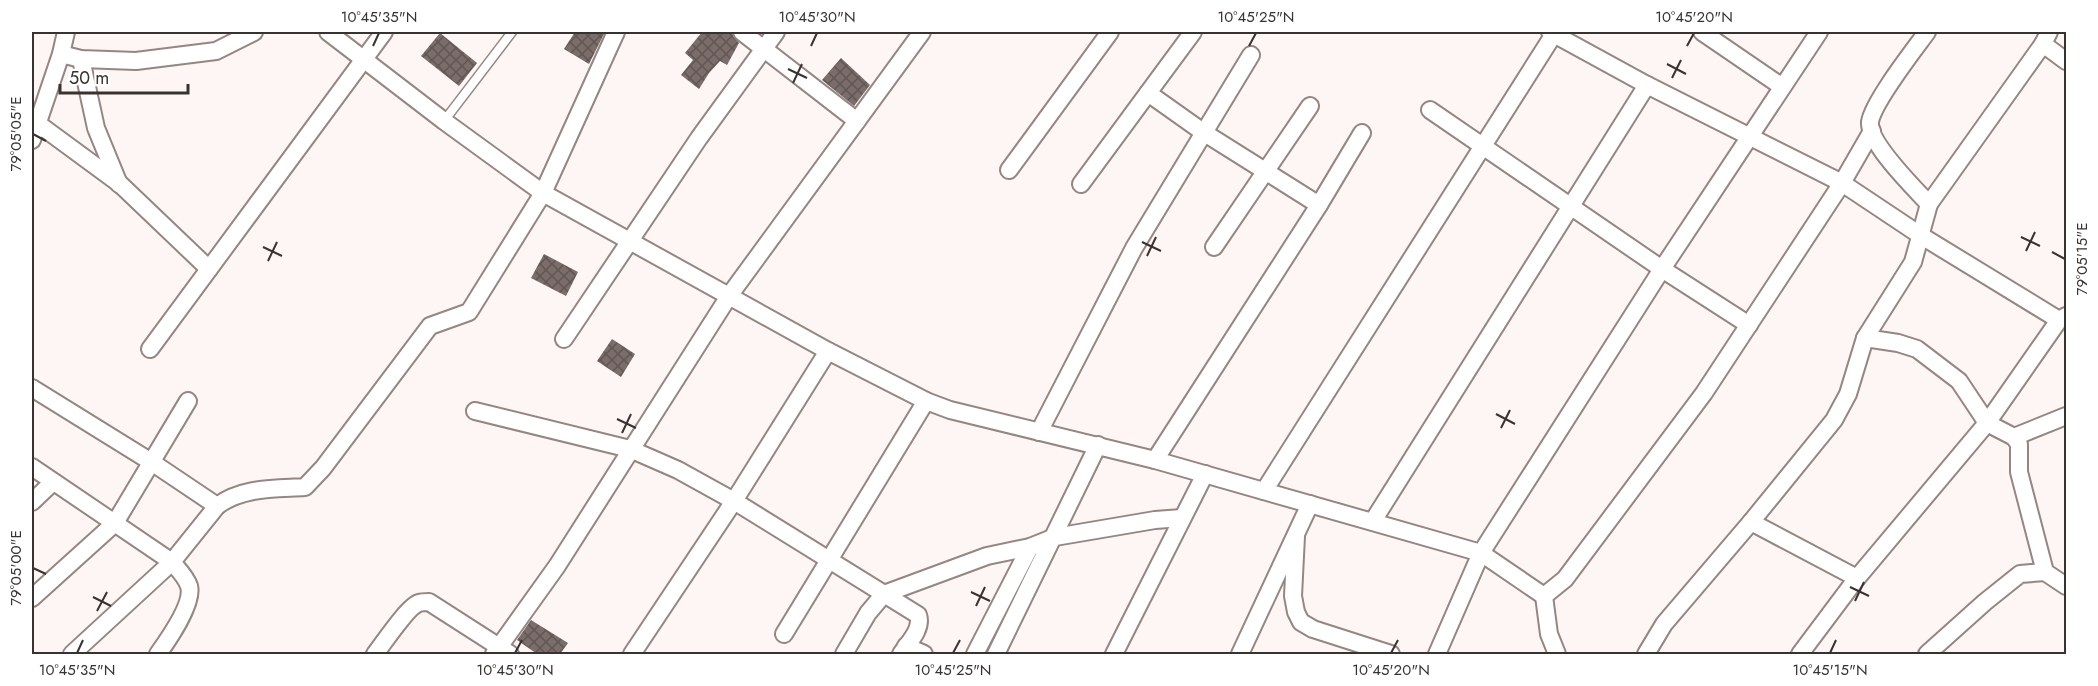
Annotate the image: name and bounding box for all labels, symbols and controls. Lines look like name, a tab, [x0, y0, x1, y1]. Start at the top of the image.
text: 10°45'35"N	[341, 6, 417, 28]
text: 10°45'30"N	[778, 6, 856, 28]
text: 10°45'25"N	[1218, 6, 1295, 28]
text: 10°45'20"N	[1655, 6, 1733, 28]
scale bar	[60, 57, 188, 95]
text: 50 m	[69, 65, 109, 91]
text: 79°05'05"E	[5, 96, 27, 172]
text: 79°05'15"E	[2071, 223, 2093, 295]
text: 79°05'00"E	[5, 530, 27, 606]
text: 10°45'35"N	[39, 659, 115, 681]
text: 10°45'30"N	[476, 659, 554, 681]
text: 10°45'25"N	[915, 659, 992, 681]
text: 10°45'20"N	[1352, 659, 1430, 681]
text: 10°45'15"N	[1792, 659, 1868, 681]

